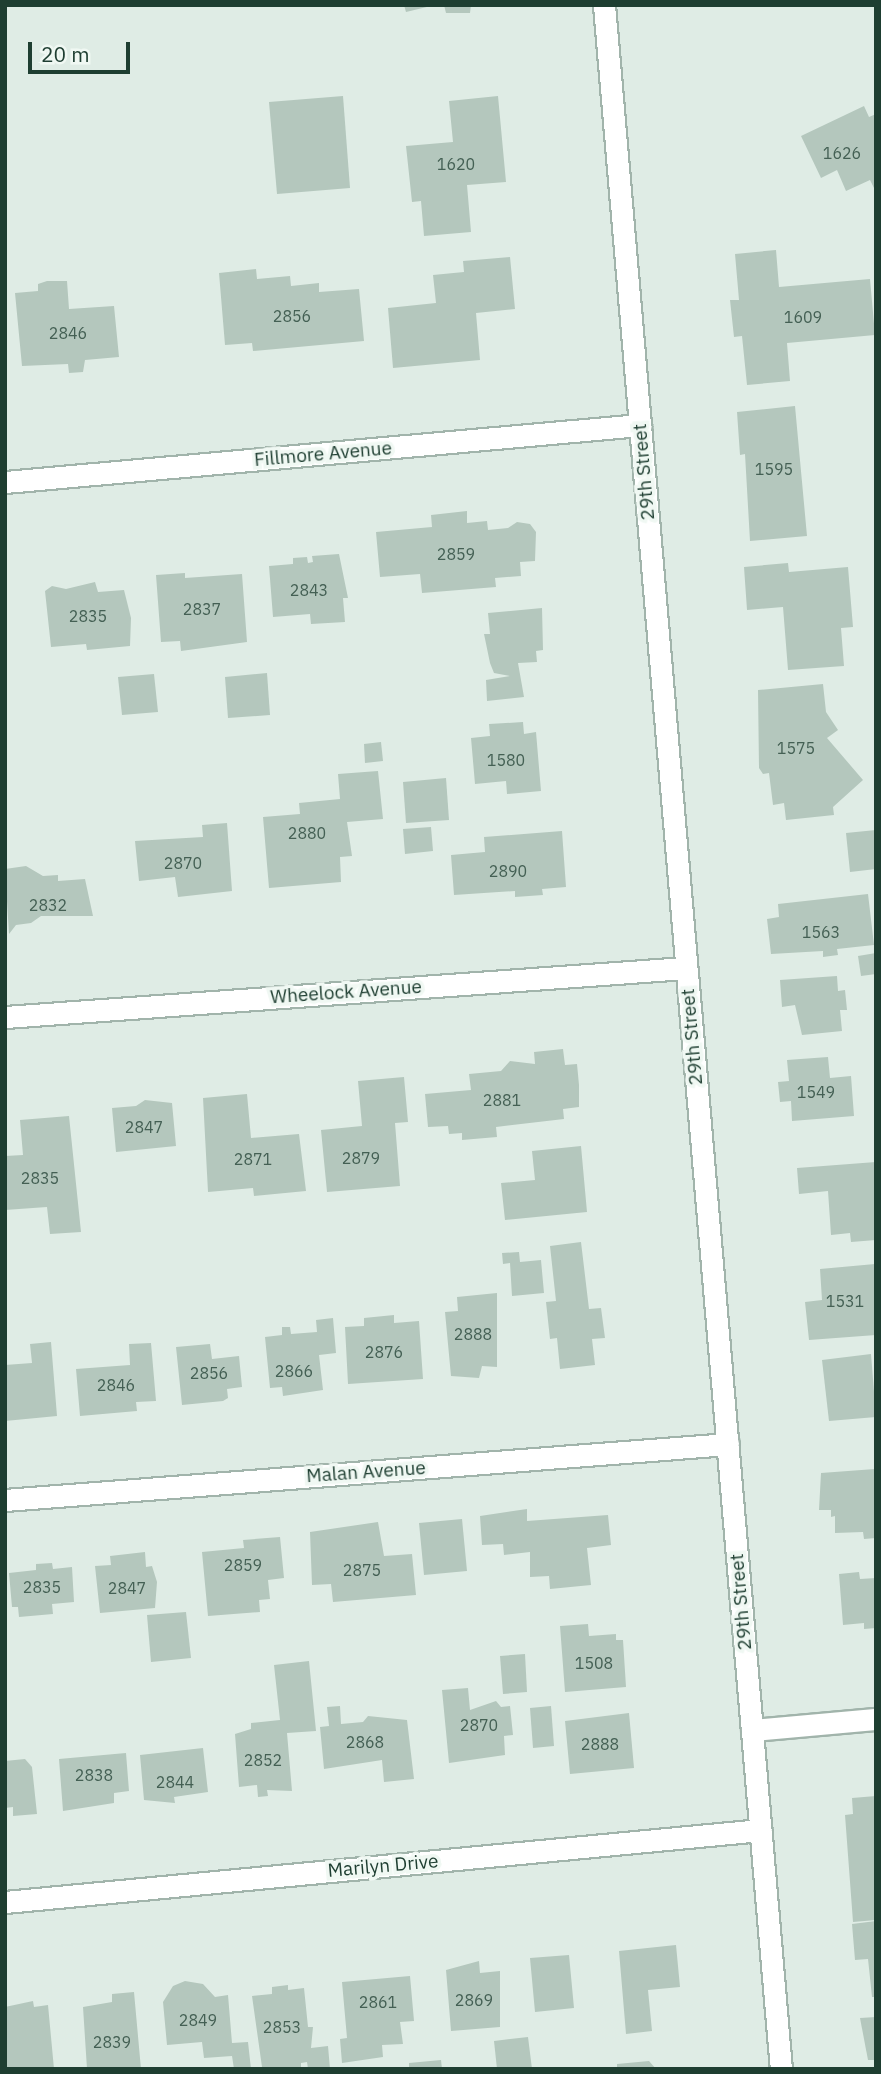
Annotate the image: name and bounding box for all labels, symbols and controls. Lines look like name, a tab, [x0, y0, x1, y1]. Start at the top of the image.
scale bar	[32, 28, 133, 72]
text: 20 m	[41, 40, 90, 68]
house number: 1626	[823, 143, 861, 163]
house number: 1620	[437, 154, 475, 174]
house number: 2856	[273, 306, 311, 326]
house number: 1609	[784, 307, 822, 327]
house number: 2846	[49, 323, 87, 343]
street label: 29th Street	[628, 423, 660, 521]
street label: Fillmore Avenue	[253, 437, 393, 471]
house number: 1595	[755, 459, 793, 479]
house number: 2859	[437, 544, 475, 564]
house number: 2843	[290, 580, 328, 600]
house number: 2837	[183, 599, 221, 619]
house number: 2835	[69, 606, 107, 626]
house number: 1575	[777, 738, 815, 758]
house number: 1580	[487, 750, 525, 770]
house number: 2880	[288, 823, 326, 843]
house number: 2870	[164, 853, 202, 873]
house number: 2890	[489, 861, 527, 881]
house number: 2832	[29, 895, 67, 915]
house number: 1563	[802, 922, 840, 942]
street label: Wheelock Avenue	[269, 975, 423, 1009]
street label: 29th Street	[676, 988, 708, 1086]
house number: 1549	[797, 1082, 835, 1102]
house number: 2881	[483, 1090, 521, 1110]
house number: 2847	[125, 1117, 163, 1137]
house number: 2879	[342, 1148, 380, 1168]
house number: 2871	[234, 1149, 272, 1169]
house number: 2835	[21, 1168, 59, 1188]
house number: 1531	[826, 1291, 864, 1311]
house number: 2888	[454, 1324, 492, 1344]
house number: 2876	[365, 1342, 403, 1362]
house number: 2866	[275, 1361, 313, 1381]
house number: 2856	[190, 1363, 228, 1383]
house number: 2846	[97, 1375, 135, 1395]
street label: Malan Avenue	[306, 1456, 426, 1488]
street label: 29th Street	[725, 1553, 757, 1651]
house number: 2859	[224, 1555, 262, 1575]
house number: 2875	[343, 1560, 381, 1580]
house number: 2835	[23, 1577, 61, 1597]
house number: 2847	[108, 1578, 146, 1598]
house number: 1508	[575, 1653, 613, 1673]
house number: 2870	[460, 1715, 498, 1735]
house number: 2868	[346, 1732, 384, 1752]
house number: 2888	[581, 1734, 619, 1754]
house number: 2852	[244, 1750, 282, 1770]
house number: 2838	[75, 1765, 113, 1785]
house number: 2844	[156, 1772, 194, 1792]
street label: Marilyn Drive	[327, 1850, 439, 1882]
house number: 2869	[455, 1990, 493, 2010]
house number: 2861	[359, 1992, 397, 2012]
house number: 2849	[179, 2010, 217, 2030]
house number: 2853	[263, 2017, 301, 2037]
house number: 2839	[93, 2032, 131, 2052]

